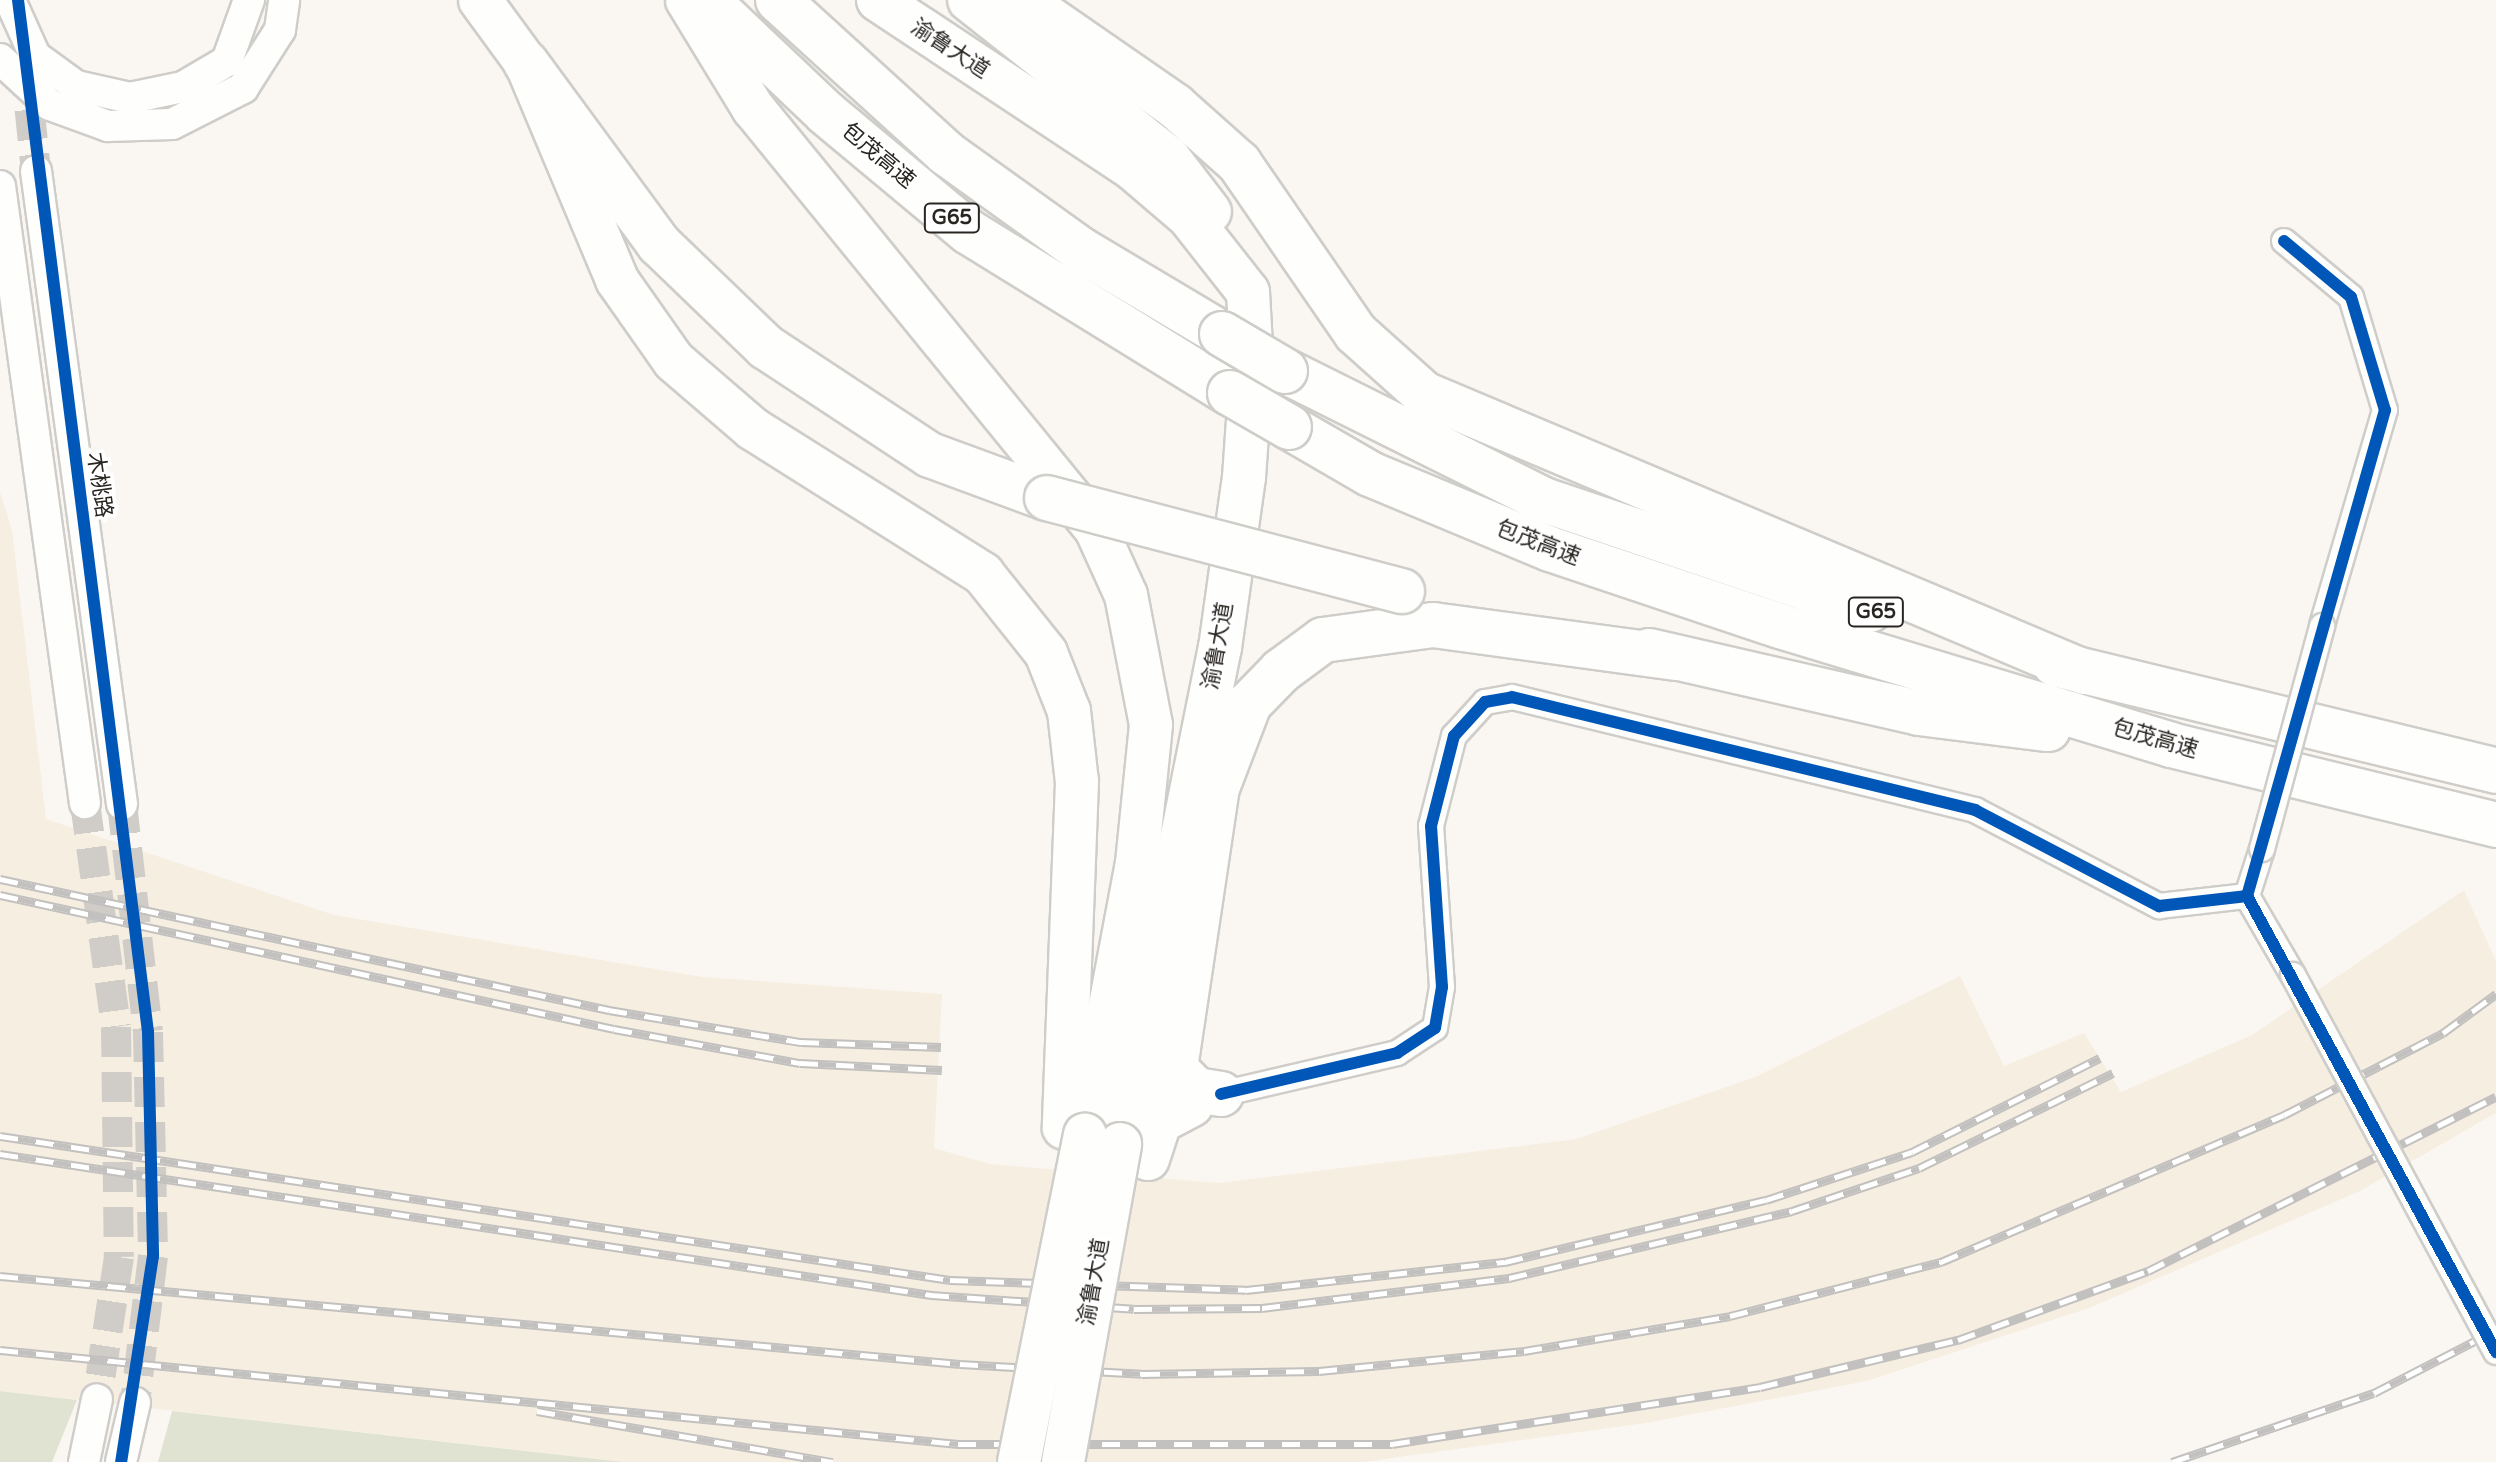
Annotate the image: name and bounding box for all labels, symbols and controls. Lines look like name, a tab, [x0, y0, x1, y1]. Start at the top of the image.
street label: 渝鲁大道	[906, 14, 994, 84]
street label: 包茂高速	[836, 118, 920, 194]
road number: G65	[922, 202, 982, 234]
street label: 木桃路	[81, 450, 117, 520]
street label: 包茂高速	[1492, 515, 1584, 571]
road number: G65	[1846, 596, 1906, 628]
street label: 渝鲁大道	[1197, 600, 1239, 692]
street label: 包茂高速	[2109, 714, 2201, 764]
street label: 渝鲁大道	[1073, 1236, 1115, 1328]

